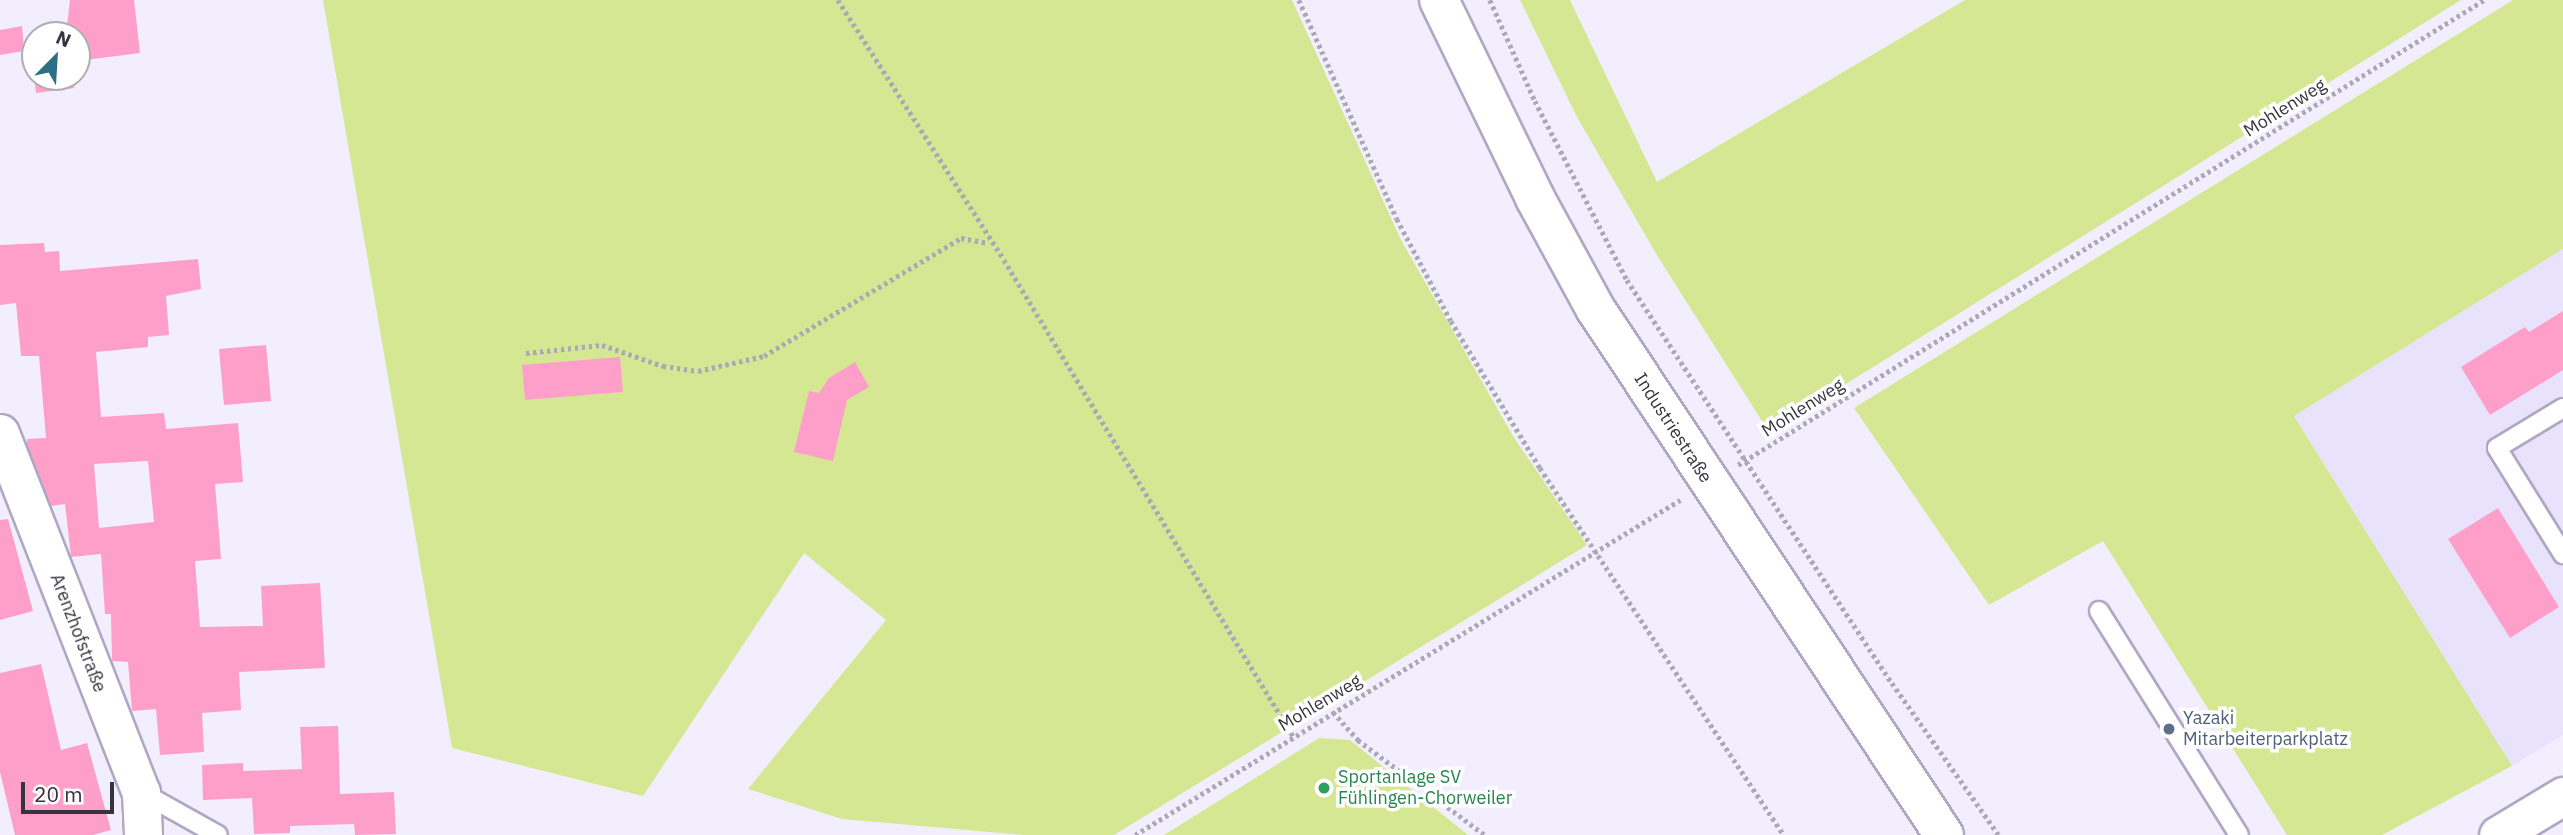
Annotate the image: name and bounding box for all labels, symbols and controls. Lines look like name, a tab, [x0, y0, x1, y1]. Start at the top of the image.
north arrow	[21, 21, 91, 91]
text: N	[53, 25, 75, 52]
street label: Mohlenweg	[2240, 74, 2330, 142]
street label: Industriestraße	[1629, 369, 1717, 487]
street label: Mohlenweg	[1758, 374, 1848, 442]
street label: Arenzhofstraße	[46, 571, 110, 695]
street label: Mohlenweg	[1275, 670, 1365, 736]
place label: Yazaki Mitarbeiterparkplatz	[2183, 708, 2348, 750]
marker: Yazaki Mitarbeiterparkplatz	[2161, 721, 2177, 737]
place label: Sportanlage SV Fühlingen-Chorweiler	[1338, 767, 1512, 810]
scale bar	[24, 768, 117, 812]
text: 20 m	[34, 780, 83, 808]
marker: Sportanlage SV Fühlingen-Chorweiler	[1316, 780, 1332, 796]

